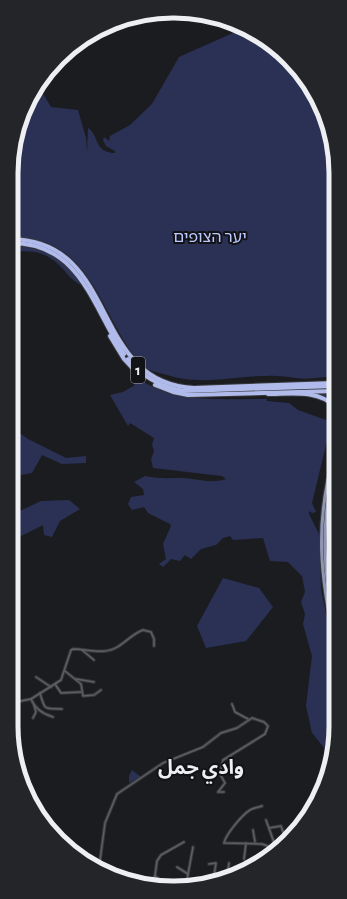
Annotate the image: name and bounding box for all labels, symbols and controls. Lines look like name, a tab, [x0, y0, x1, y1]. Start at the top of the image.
park label: יער הצופים	[173, 229, 247, 245]
road number: 1	[131, 357, 145, 383]
district label: وادي جمل	[158, 758, 244, 784]

